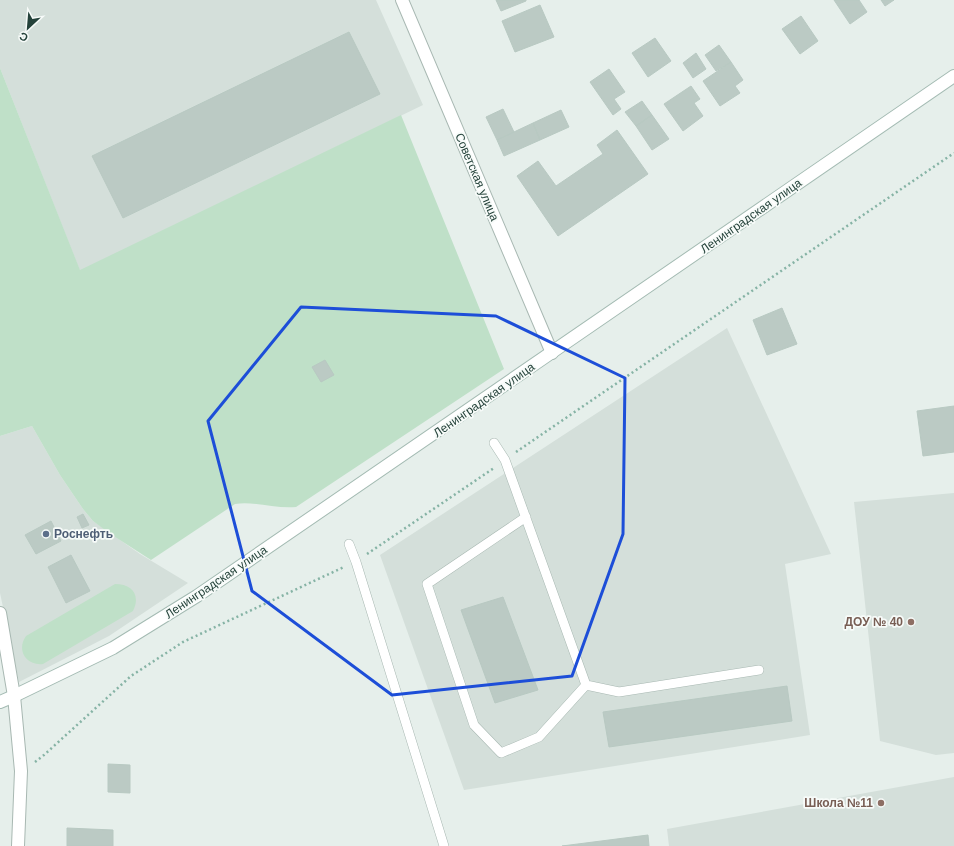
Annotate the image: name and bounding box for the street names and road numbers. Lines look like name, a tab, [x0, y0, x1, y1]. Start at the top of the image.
street label: Советская улица	[452, 131, 502, 223]
street label: Ленинградская улица	[698, 176, 805, 256]
street label: Ленинградская улица	[431, 360, 538, 440]
street label: Ленинградская улица	[162, 542, 270, 621]

